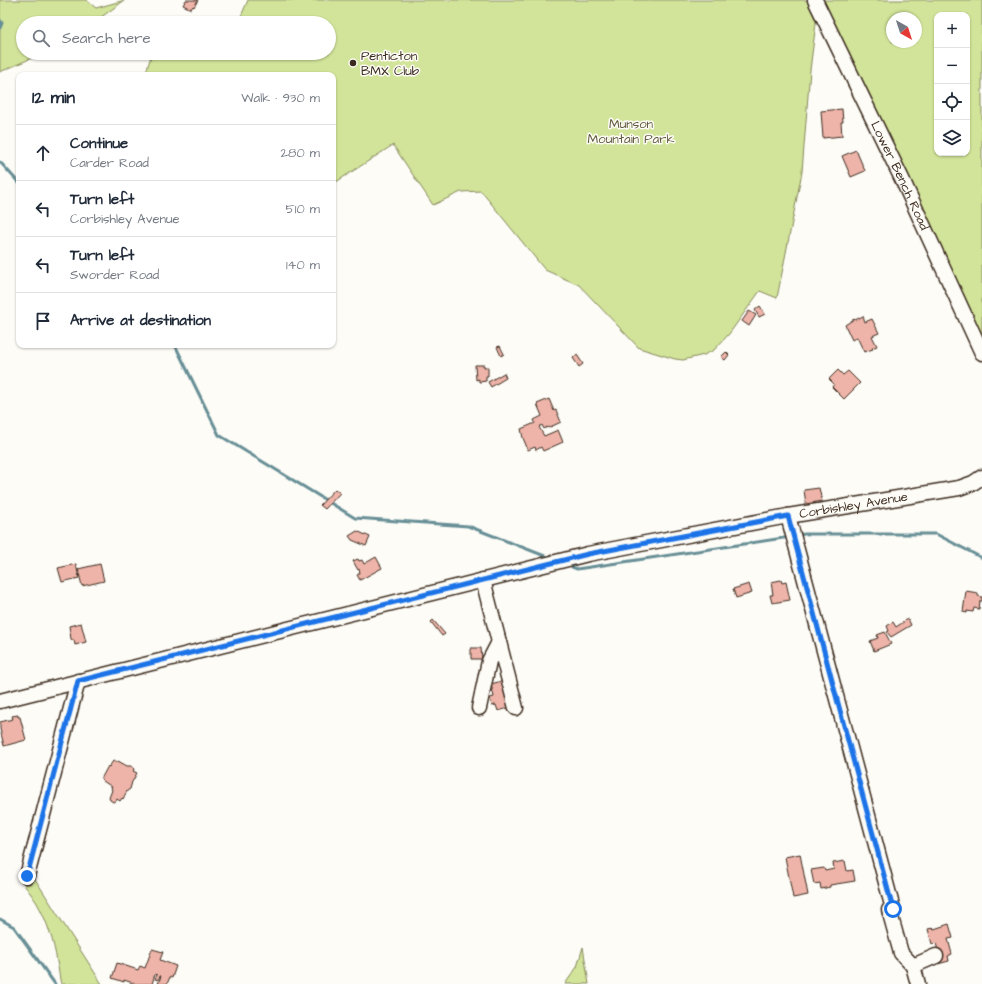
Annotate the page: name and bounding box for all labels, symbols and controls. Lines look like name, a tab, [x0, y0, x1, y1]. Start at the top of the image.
north arrow	[886, 12, 922, 48]
map controls	[934, 12, 970, 156]
button: +	[934, 12, 970, 48]
search box	[16, 16, 336, 60]
icon: search	[30, 27, 52, 49]
text: Search here	[62, 28, 151, 49]
place label: Penticton BMX Club	[361, 47, 420, 80]
button: −	[934, 48, 970, 84]
marker: Penticton BMX Club	[348, 58, 358, 68]
button: locate	[934, 84, 970, 120]
text: 12 min	[32, 86, 75, 110]
text: Walk · 930 m	[241, 89, 320, 107]
park label: Munson Mountain Park	[588, 115, 674, 148]
street label: Lower Bench Road	[866, 118, 933, 233]
button: layers	[934, 120, 970, 156]
text: Continue	[70, 133, 128, 154]
icon: ahead	[32, 142, 54, 164]
text: 280 m	[281, 144, 320, 162]
text: Carder Road	[70, 154, 149, 172]
text: Turn left	[70, 189, 134, 210]
icon: left	[32, 198, 54, 220]
text: 510 m	[286, 200, 320, 218]
text: Corbishley Avenue	[70, 210, 180, 228]
text: Turn left	[70, 245, 134, 266]
icon: left	[32, 254, 54, 276]
text: 140 m	[286, 256, 320, 274]
text: Sworder Road	[70, 266, 159, 284]
icon: arrive	[32, 310, 54, 332]
text: Arrive at destination	[70, 310, 211, 331]
street label: Corbishley Avenue	[798, 488, 909, 523]
route end	[18, 867, 36, 885]
route start	[884, 900, 902, 918]

